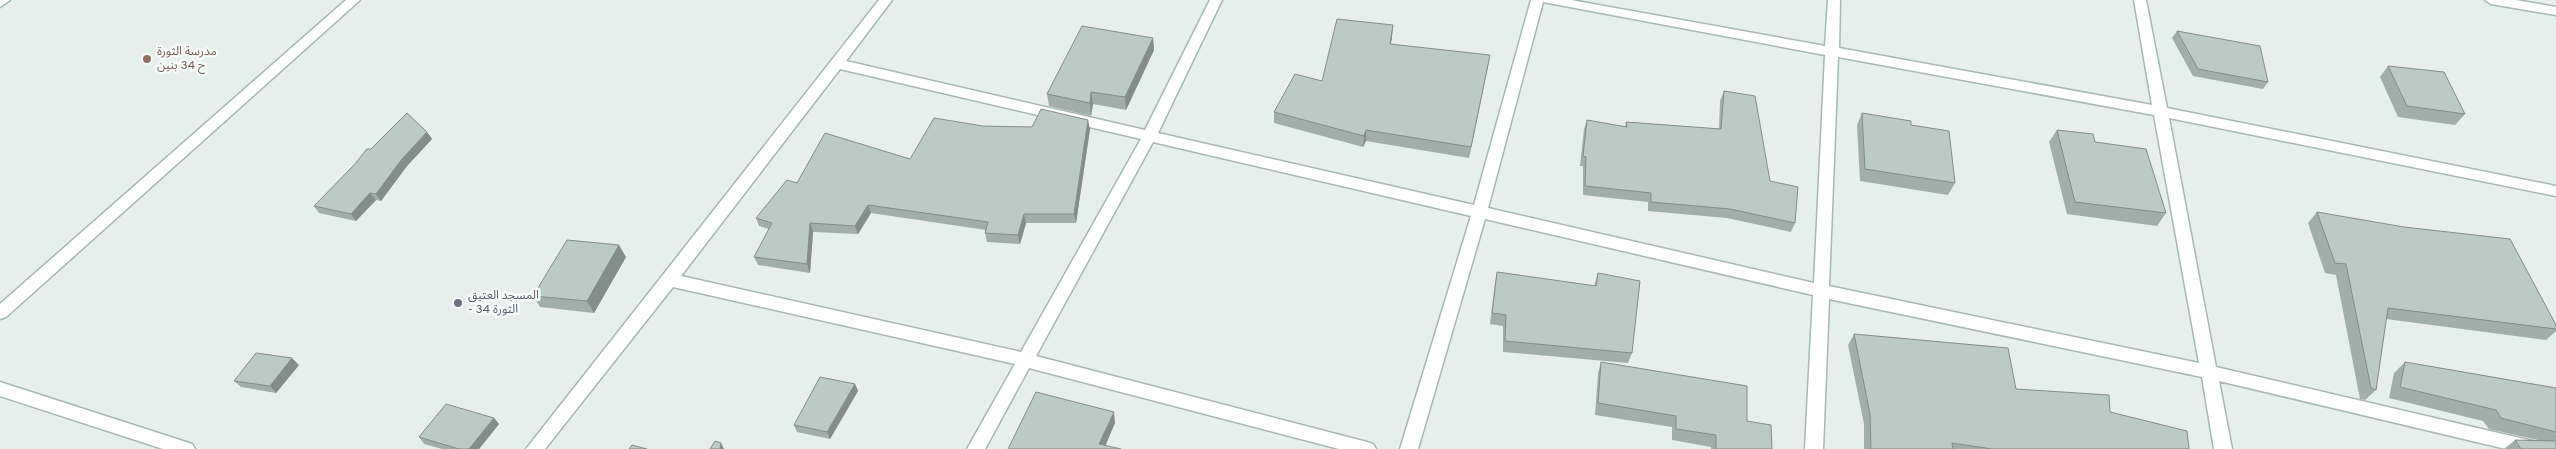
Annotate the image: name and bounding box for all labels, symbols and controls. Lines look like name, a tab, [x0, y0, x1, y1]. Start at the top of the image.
place label: مدرسة الثورة ح 34 بنين	[157, 44, 217, 74]
marker: مدرسة الثورة ح 34 بنين	[141, 53, 153, 65]
place label: المسجد العتيق - الثورة 34	[468, 288, 539, 318]
marker: المسجد العتيق - الثورة 34	[452, 297, 464, 309]

